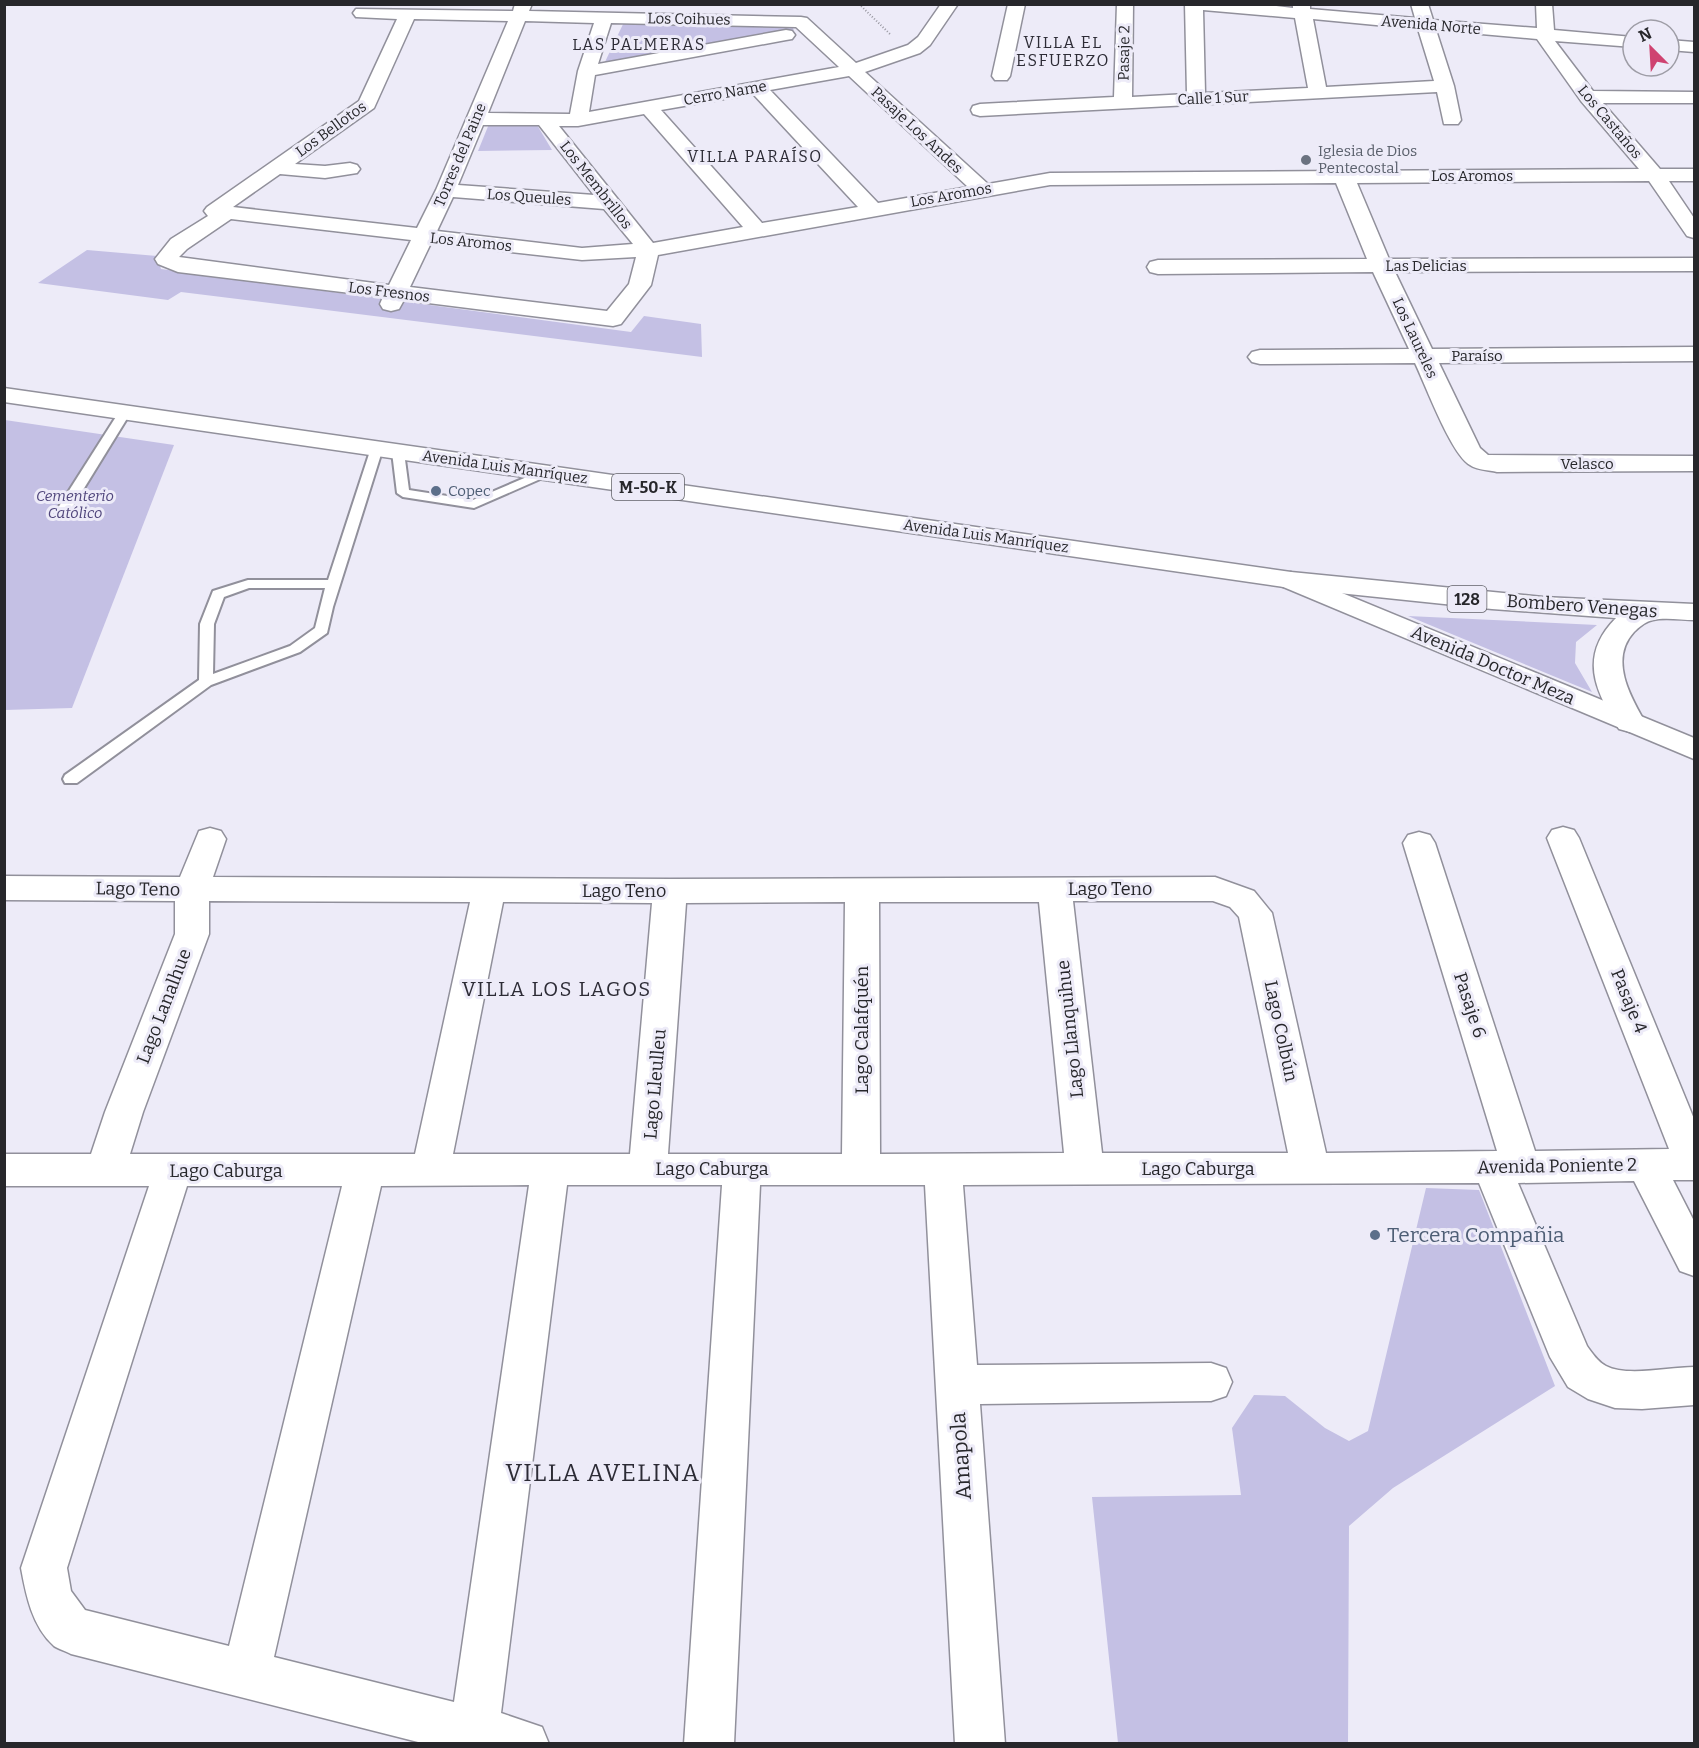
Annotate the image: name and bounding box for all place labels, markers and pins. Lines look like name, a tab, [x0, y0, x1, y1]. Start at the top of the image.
place label: Iglesia de Dios Pentecostal	[1318, 142, 1417, 177]
marker: Iglesia de Dios Pentecostal	[1299, 153, 1313, 167]
place label: Copec	[448, 482, 491, 500]
marker: Copec	[429, 484, 443, 498]
place label: Tercera Compañia	[1387, 1222, 1565, 1248]
marker: Tercera Compañia	[1368, 1228, 1382, 1242]

